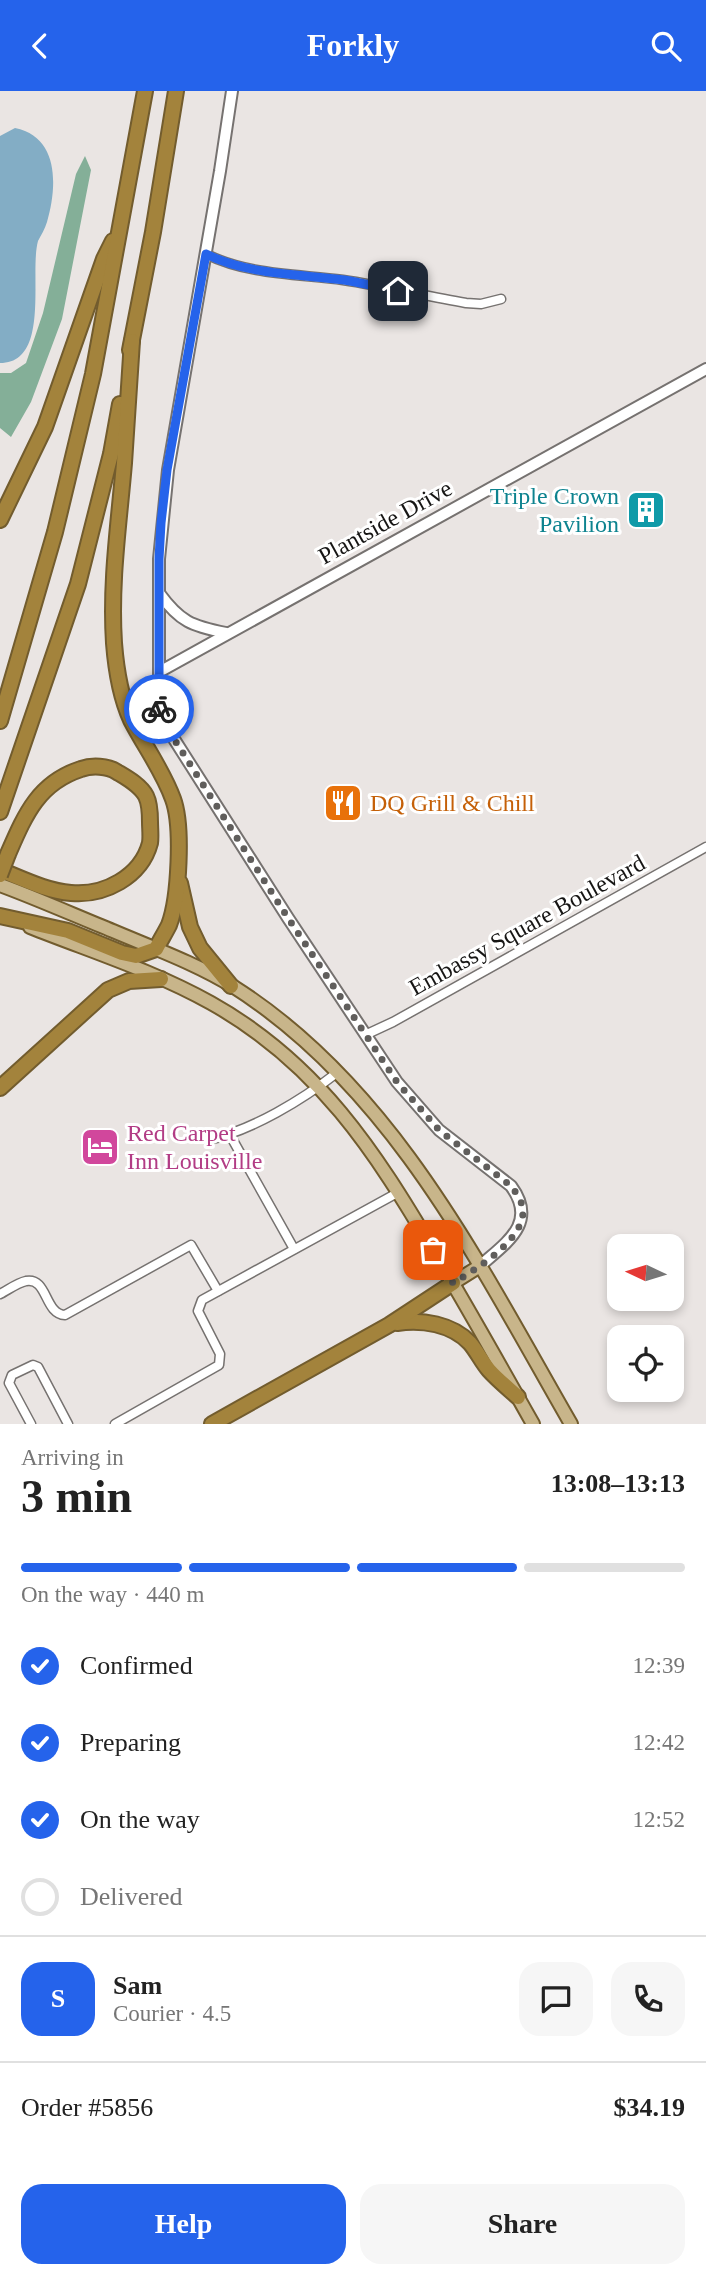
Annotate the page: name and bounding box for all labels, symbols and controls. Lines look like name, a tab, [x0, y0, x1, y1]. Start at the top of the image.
icon: back	[21, 27, 59, 65]
text: Forkly	[307, 27, 399, 63]
icon: search	[647, 27, 685, 65]
pin	[368, 261, 428, 321]
icon: home	[379, 272, 417, 310]
street label: Plantside Drive	[314, 475, 456, 569]
place label: Triple Crown Pavilion	[490, 483, 619, 537]
building icon: Triple Crown Pavilion	[625, 489, 667, 531]
courier	[124, 674, 194, 744]
icon: bike	[140, 690, 178, 728]
restaurant icon: DQ Grill & Chill	[322, 782, 364, 824]
place label: DQ Grill & Chill	[370, 790, 535, 816]
street label: Embassy Square Boulevard	[405, 849, 649, 1001]
place label: Red Carpet Inn Louisville	[127, 1120, 262, 1174]
hotel icon: Red Carpet Inn Louisville	[79, 1126, 121, 1168]
pin	[403, 1220, 463, 1280]
icon: bag	[414, 1231, 452, 1269]
north arrow	[607, 1234, 684, 1311]
map controls	[607, 1234, 684, 1402]
button: locate	[607, 1325, 684, 1402]
text: Arriving in	[21, 1445, 124, 1470]
text: 13:08–13:13	[551, 1469, 685, 1498]
text: 3 min	[21, 1471, 132, 1522]
text: On the way · 440 m	[21, 1582, 204, 1607]
icon: check	[21, 1647, 59, 1685]
text: Confirmed	[80, 1651, 193, 1680]
text: 12:39	[633, 1653, 685, 1678]
icon: check	[21, 1724, 59, 1762]
text: Preparing	[80, 1728, 181, 1757]
text: 12:42	[633, 1730, 685, 1755]
icon: check	[21, 1801, 59, 1839]
text: On the way	[80, 1805, 200, 1834]
text: 12:52	[633, 1807, 685, 1832]
text: Delivered	[80, 1882, 183, 1911]
button: chat	[519, 1962, 593, 2036]
button: phone	[611, 1962, 685, 2036]
text: Sam	[113, 1971, 162, 2000]
text: S	[51, 1984, 65, 2013]
text: Courier · 4.5	[113, 2001, 231, 2026]
text: Order #5856	[21, 2093, 153, 2122]
text: $34.19	[614, 2093, 685, 2122]
button: Help	[21, 2184, 346, 2264]
button: Share	[360, 2184, 685, 2264]

